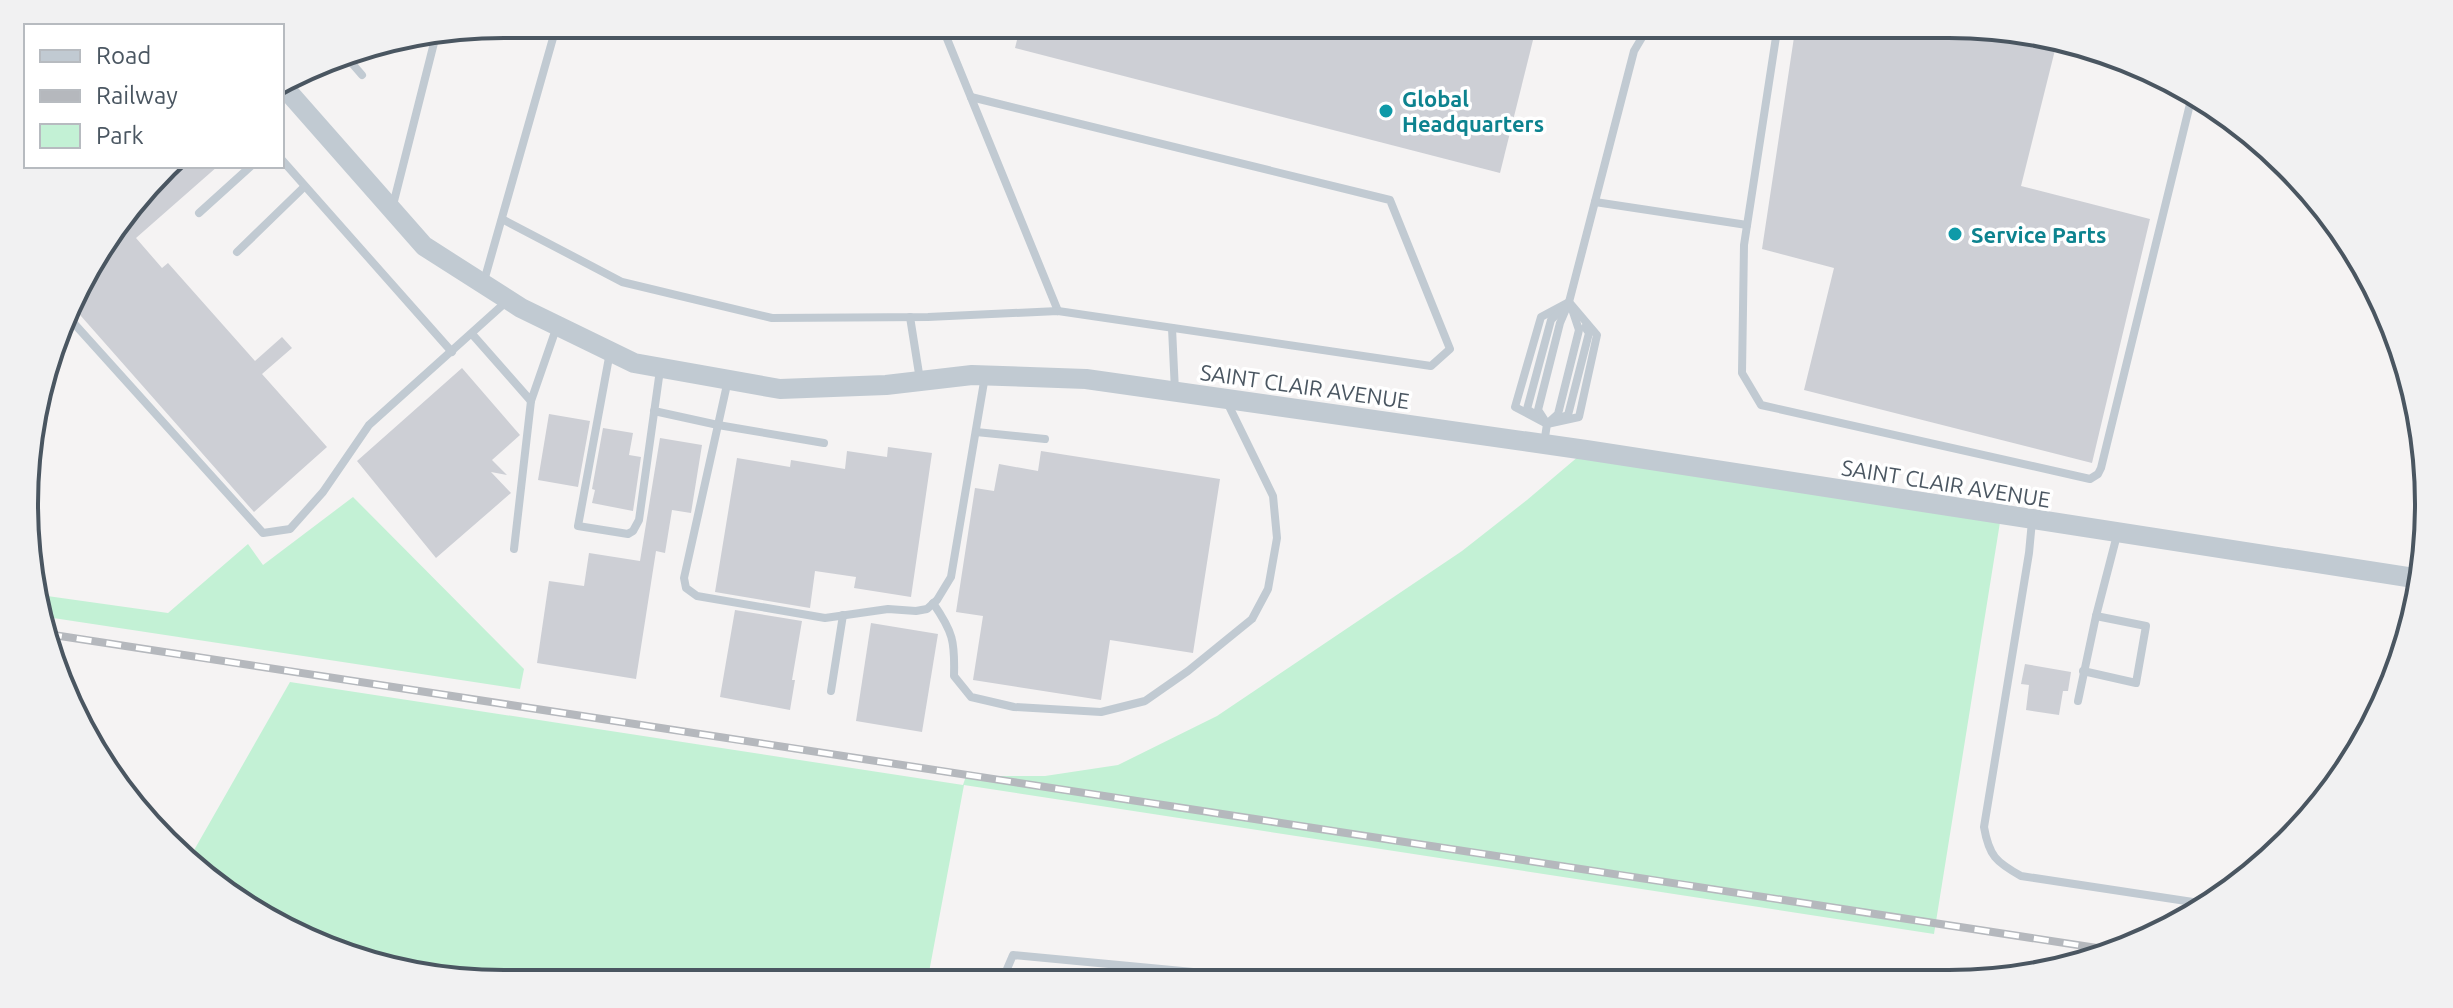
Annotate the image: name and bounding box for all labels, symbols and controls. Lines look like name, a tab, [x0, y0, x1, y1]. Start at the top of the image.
legend	[24, 24, 284, 168]
text: Road	[96, 42, 151, 69]
text: Railway	[96, 82, 178, 109]
place label: Global Headquarters	[1402, 86, 1544, 136]
marker: Global Headquarters	[1377, 102, 1395, 120]
text: Park	[96, 122, 144, 149]
place label: Service Parts	[1971, 222, 2106, 247]
marker: Service Parts	[1946, 225, 1964, 243]
street label: SAINT CLAIR AVENUE	[1199, 359, 1411, 413]
street label: SAINT CLAIR AVENUE	[1840, 454, 2052, 512]

